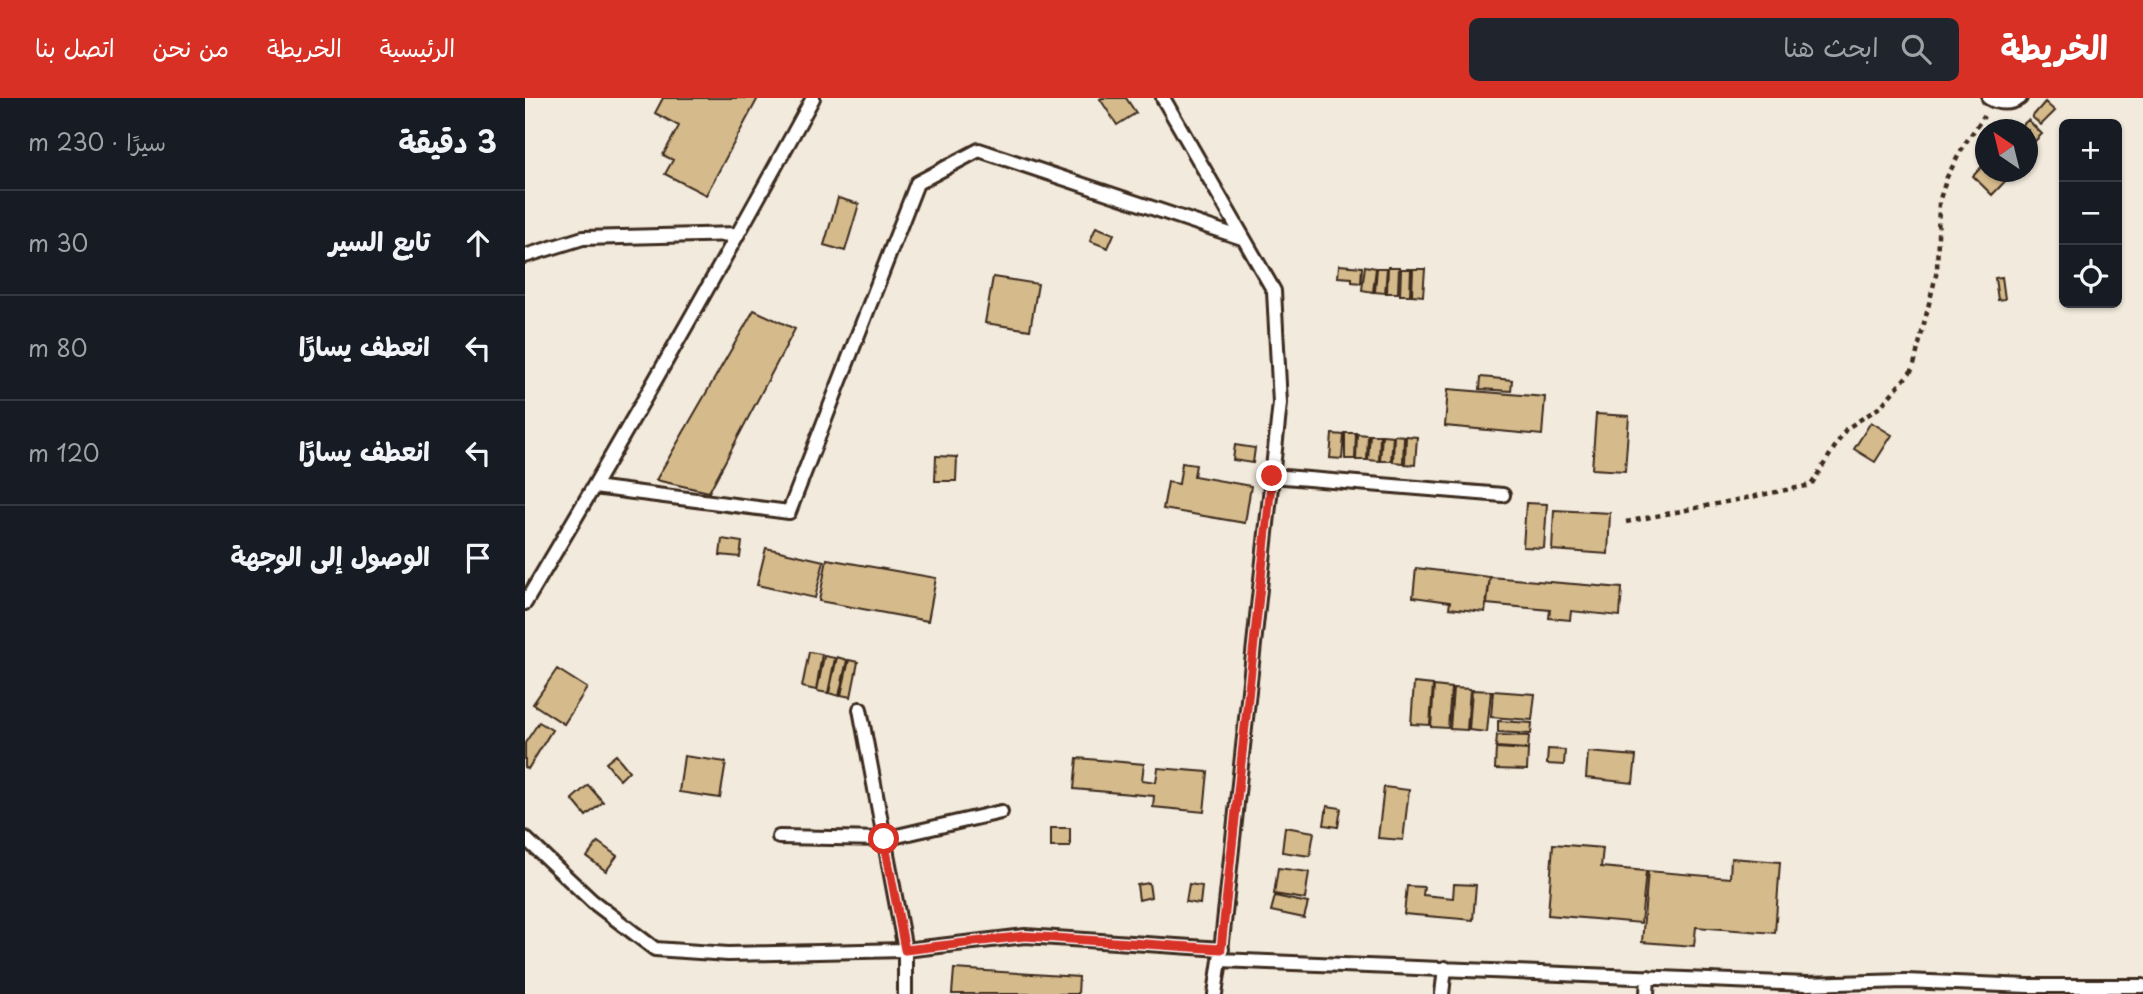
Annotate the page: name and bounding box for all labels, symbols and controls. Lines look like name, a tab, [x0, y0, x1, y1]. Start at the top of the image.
search box	[1469, 18, 1959, 81]
text: الخريطة	[2001, 21, 2108, 71]
text: ابحث هنا	[1783, 27, 1879, 66]
text: اتصل بنا	[35, 29, 115, 65]
text: من نحن	[153, 29, 229, 65]
text: الخريطة	[267, 29, 342, 65]
text: الرئيسية	[380, 29, 455, 65]
icon: search	[1897, 30, 1935, 68]
text: 3 دقيقة	[399, 118, 497, 163]
north arrow	[1975, 119, 2038, 182]
map controls	[2059, 119, 2122, 308]
button: +	[2059, 119, 2122, 182]
text: سيرًا · 230 m	[28, 124, 166, 159]
button: −	[2059, 182, 2122, 245]
text: تابع السير	[329, 221, 430, 260]
icon: ahead	[459, 224, 497, 262]
text: 30 m	[28, 225, 88, 260]
button: locate	[2059, 245, 2122, 308]
text: انعطف يسارًا	[299, 326, 430, 365]
icon: left	[459, 329, 497, 367]
text: 80 m	[28, 330, 88, 365]
text: انعطف يسارًا	[299, 431, 430, 470]
icon: left	[459, 434, 497, 472]
text: 120 m	[28, 435, 100, 470]
route end	[1256, 460, 1287, 491]
text: الوصول إلى الوجهة	[231, 536, 430, 575]
icon: arrive	[459, 539, 497, 577]
route start	[868, 823, 899, 854]

